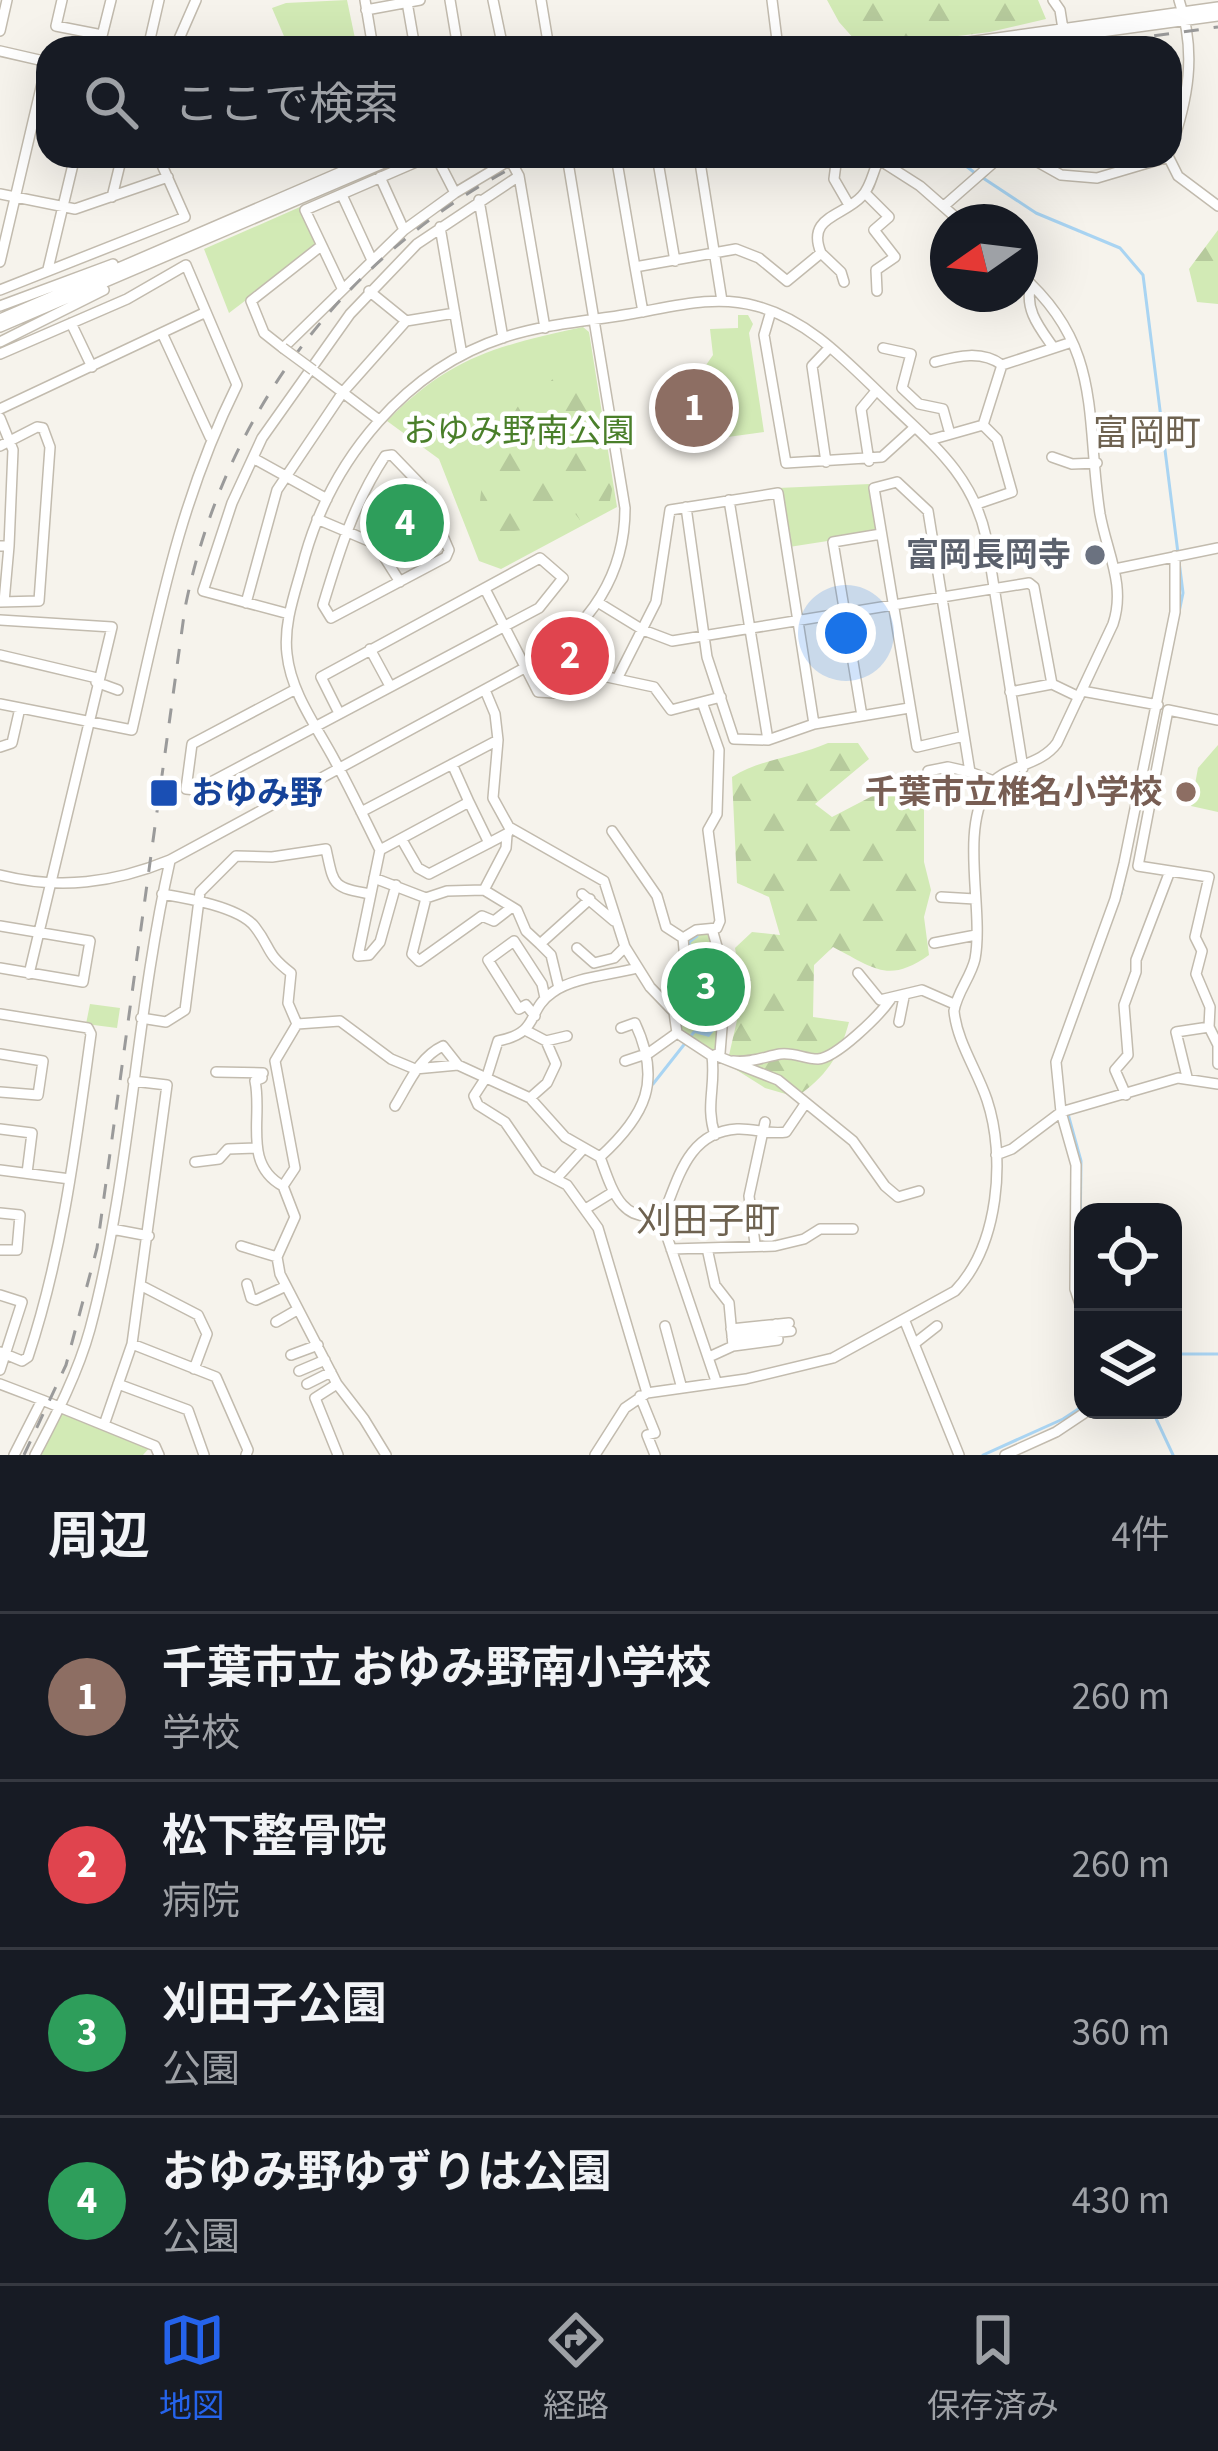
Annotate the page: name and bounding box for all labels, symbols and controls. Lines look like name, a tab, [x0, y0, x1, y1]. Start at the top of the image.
search box	[36, 36, 1182, 168]
icon: search	[78, 69, 144, 135]
text: ここで検索	[174, 73, 399, 137]
north arrow	[930, 204, 1038, 312]
pin: 1	[655, 363, 733, 453]
park label: おゆみ野南公園	[404, 408, 635, 455]
district label: 富岡町	[1093, 408, 1201, 459]
pin: 4	[366, 478, 444, 568]
place label: 富岡長岡寺	[906, 532, 1071, 579]
marker: 富岡長岡寺	[1082, 542, 1108, 568]
your location	[816, 603, 876, 663]
pin: 2	[531, 611, 609, 701]
place label: 千葉市立椎名小学校	[865, 769, 1162, 816]
place label: おゆみ野	[191, 770, 323, 817]
marker: おゆみ野	[148, 777, 180, 809]
marker: 千葉市立椎名小学校	[1173, 779, 1199, 805]
pin: 3	[667, 942, 745, 1032]
district label: 刈田子町	[636, 1196, 780, 1247]
map controls	[1074, 1203, 1182, 1419]
button: locate	[1074, 1203, 1182, 1311]
button: layers	[1074, 1311, 1182, 1419]
text: 周辺	[48, 1501, 150, 1573]
text: 4件	[1112, 1508, 1170, 1564]
text: 千葉市立 おゆみ野南小学校	[162, 1637, 711, 1701]
text: 1	[77, 1669, 97, 1725]
text: 260 m	[1072, 1669, 1170, 1725]
text: 学校	[162, 1706, 240, 1762]
text: 松下整骨院	[162, 1805, 387, 1869]
text: 2	[77, 1837, 97, 1893]
text: 260 m	[1072, 1837, 1170, 1893]
text: 病院	[162, 1874, 240, 1930]
text: 刈田子公園	[162, 1973, 387, 2037]
text: 3	[77, 2005, 97, 2061]
text: 360 m	[1072, 2005, 1170, 2061]
text: 公園	[162, 2042, 240, 2098]
text: おゆみ野ゆずりは公園	[162, 2141, 612, 2205]
text: 4	[77, 2173, 97, 2229]
text: 430 m	[1072, 2173, 1170, 2229]
text: 公園	[162, 2210, 240, 2266]
tab: 地図	[159, 2307, 225, 2430]
tab: 経路	[543, 2307, 609, 2430]
tab: 保存済み	[927, 2307, 1059, 2430]

